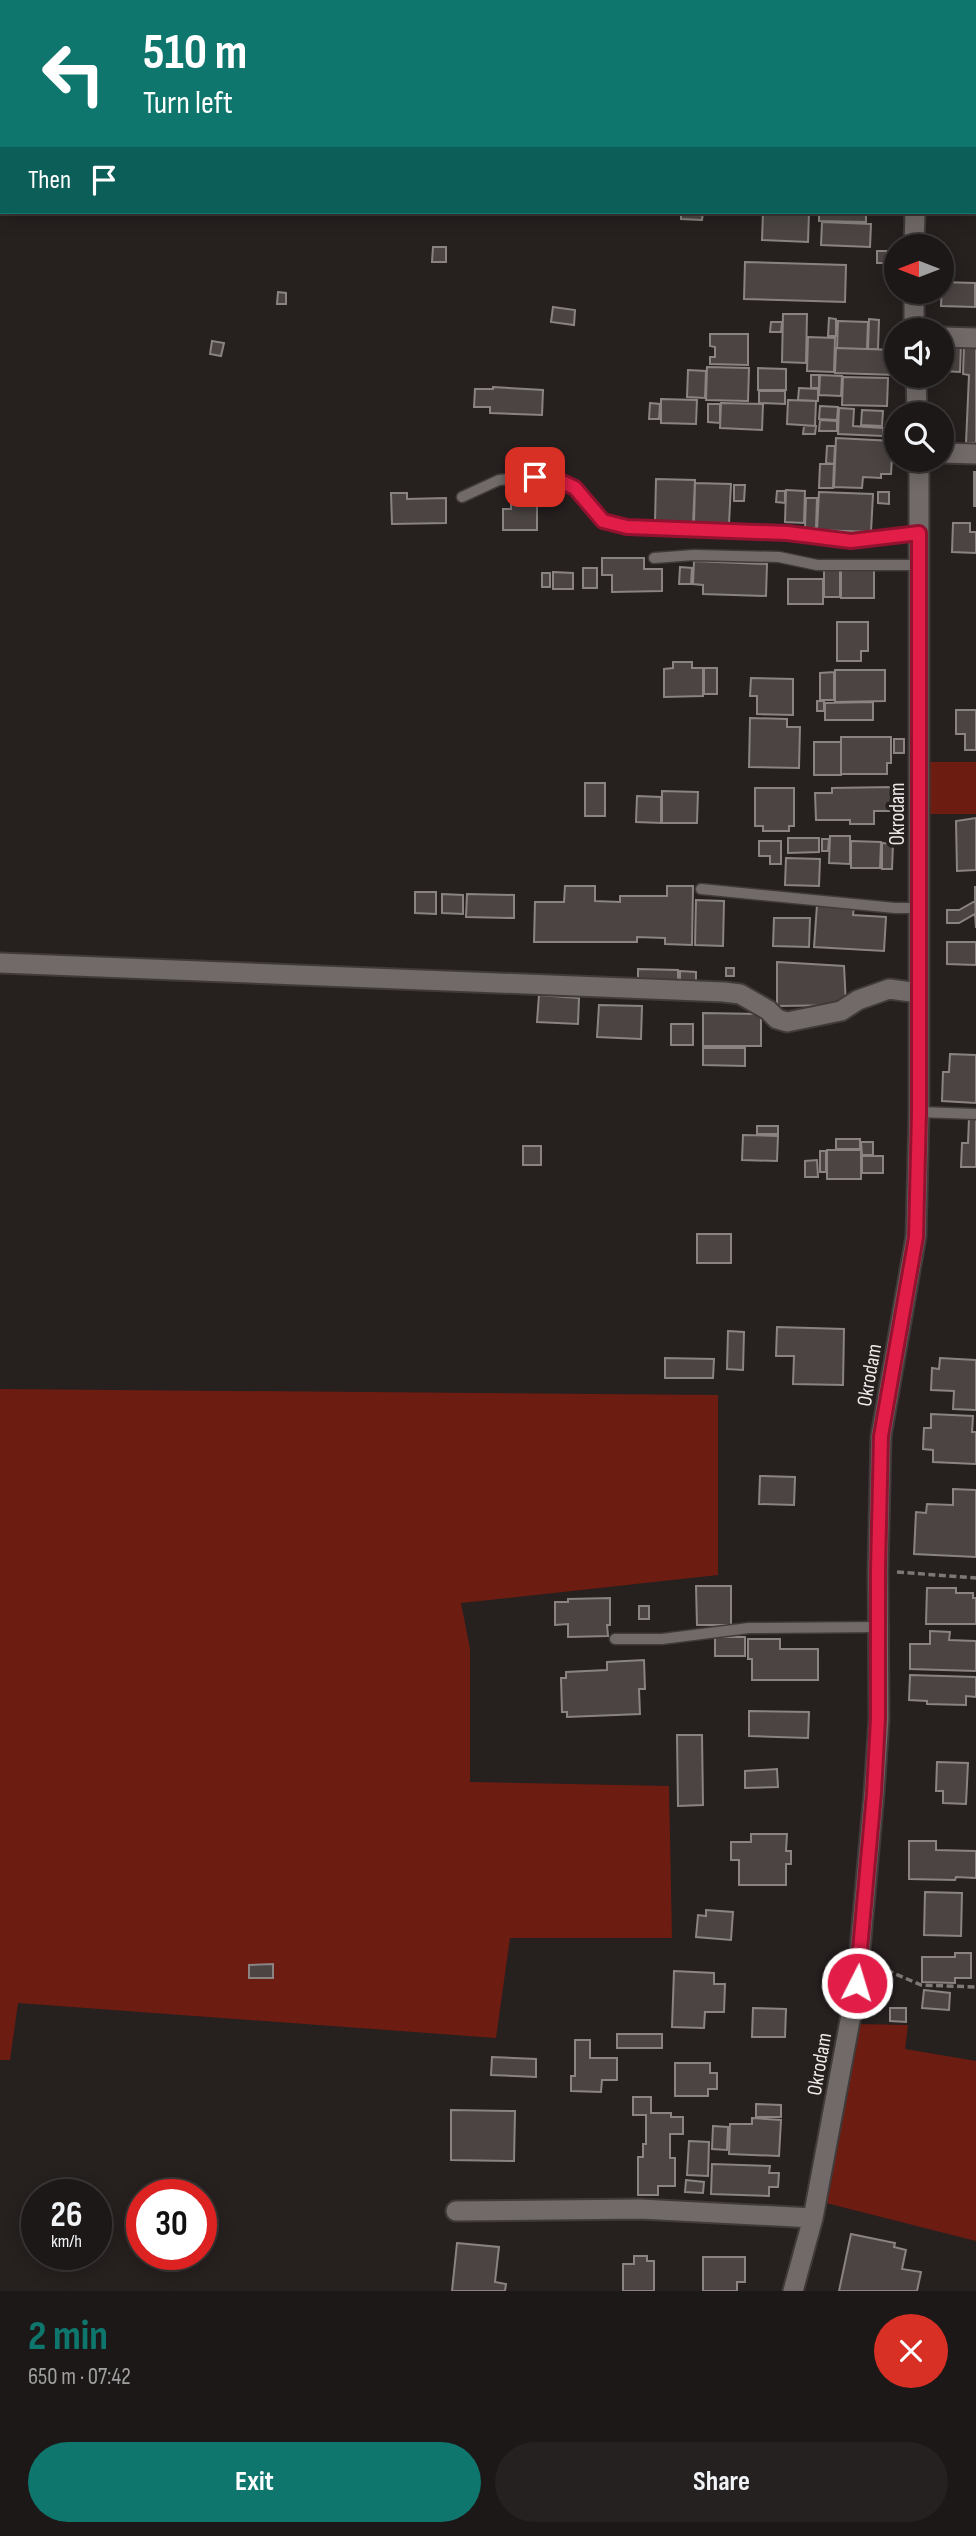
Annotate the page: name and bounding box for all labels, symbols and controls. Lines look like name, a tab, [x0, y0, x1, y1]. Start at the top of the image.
text: 510 m	[143, 24, 247, 83]
icon: left	[28, 28, 119, 119]
text: Turn left	[143, 84, 233, 123]
icon: arrive	[85, 161, 123, 199]
text: Then	[28, 165, 71, 196]
north arrow	[884, 234, 954, 304]
map controls	[884, 234, 954, 472]
button: sound	[884, 318, 954, 388]
button: search	[884, 402, 954, 472]
pin	[505, 447, 565, 507]
icon: arrive	[516, 458, 554, 496]
street label: Okrodam	[885, 782, 910, 846]
street label: Okrodam	[852, 1342, 887, 1408]
position arrow	[820, 1946, 894, 2020]
street label: Okrodam	[802, 2031, 837, 2097]
speed limit sign: 30	[126, 2179, 217, 2270]
text: 26	[51, 2194, 82, 2237]
text: km/h	[51, 2231, 82, 2252]
text: 2 min	[28, 2311, 108, 2362]
button: close	[874, 2314, 948, 2388]
text: 650 m · 07:42	[28, 2363, 131, 2391]
button: Exit	[28, 2442, 481, 2522]
button: Share	[495, 2442, 948, 2522]

